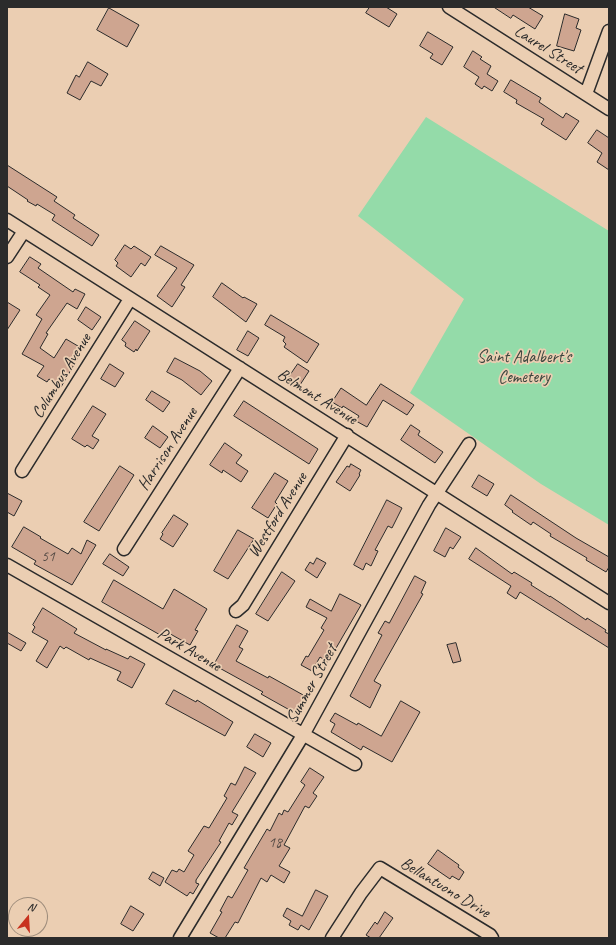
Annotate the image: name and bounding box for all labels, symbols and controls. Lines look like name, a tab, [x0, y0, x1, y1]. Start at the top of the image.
street label: Laurel Street	[510, 21, 586, 79]
street label: Columbus Avenue	[28, 330, 96, 422]
park label: Saint Adalbert's Cemetery	[477, 348, 571, 388]
street label: Belmont Avenue	[273, 364, 361, 430]
street label: Harrison Avenue	[134, 404, 202, 494]
street label: Westford Avenue	[244, 469, 312, 561]
house number: 51	[41, 548, 55, 566]
street label: Park Avenue	[154, 624, 224, 676]
street label: Summer Street	[282, 641, 342, 727]
house number: 18	[268, 834, 282, 852]
street label: Bellantuono Drive	[396, 853, 494, 923]
north arrow	[8, 897, 48, 937]
text: N	[26, 899, 37, 914]

